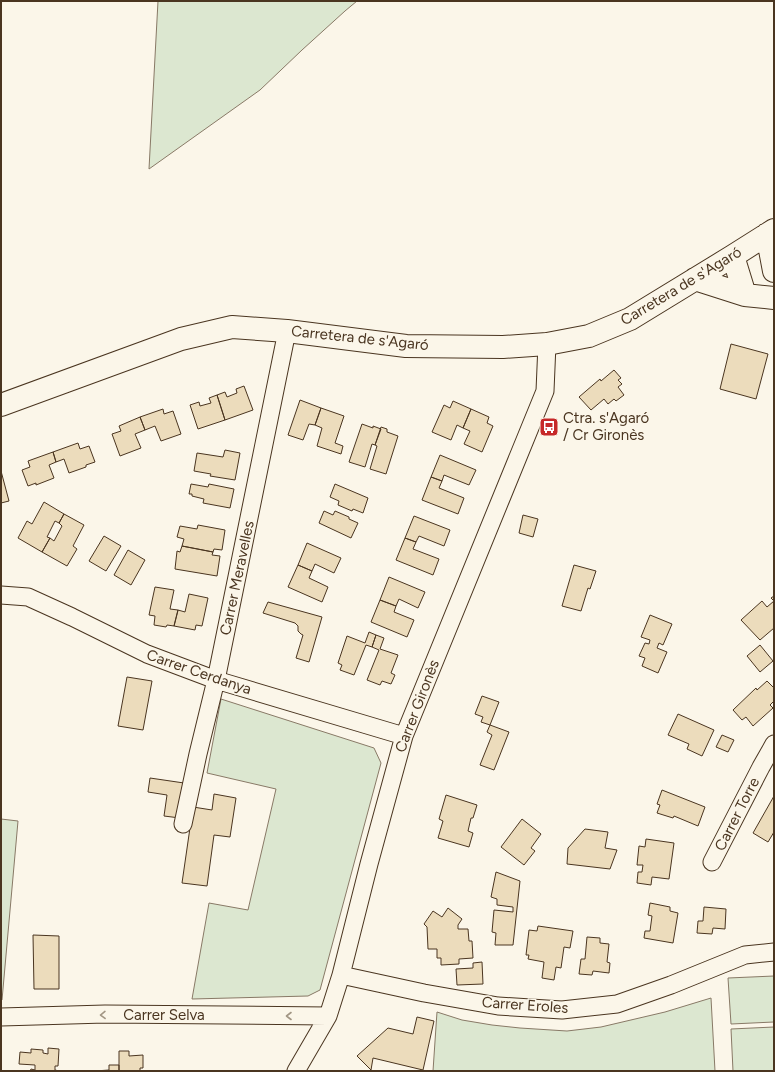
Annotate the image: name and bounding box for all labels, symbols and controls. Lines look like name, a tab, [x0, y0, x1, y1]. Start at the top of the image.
street label: Carretera de s'Agaró	[617, 243, 745, 329]
street label: Carretera de s'Agaró	[290, 322, 430, 354]
place label: Ctra. s'Agaró / Cr Gironès	[563, 409, 650, 444]
bus stop icon: Ctra. s'Agaró / Cr Gironès	[538, 416, 560, 438]
street label: Carrer Meravelles	[216, 519, 258, 637]
street label: Carrer Cerdanya	[144, 646, 254, 698]
street label: Carrer Gironès	[391, 657, 443, 755]
street label: Carrer Torre	[711, 774, 763, 854]
street label: Carrer Eroles	[481, 993, 569, 1017]
street label: Carrer Selva	[123, 1006, 205, 1024]
one-way arrow	[100, 1010, 106, 1019]
one-way arrow	[286, 1012, 292, 1020]

